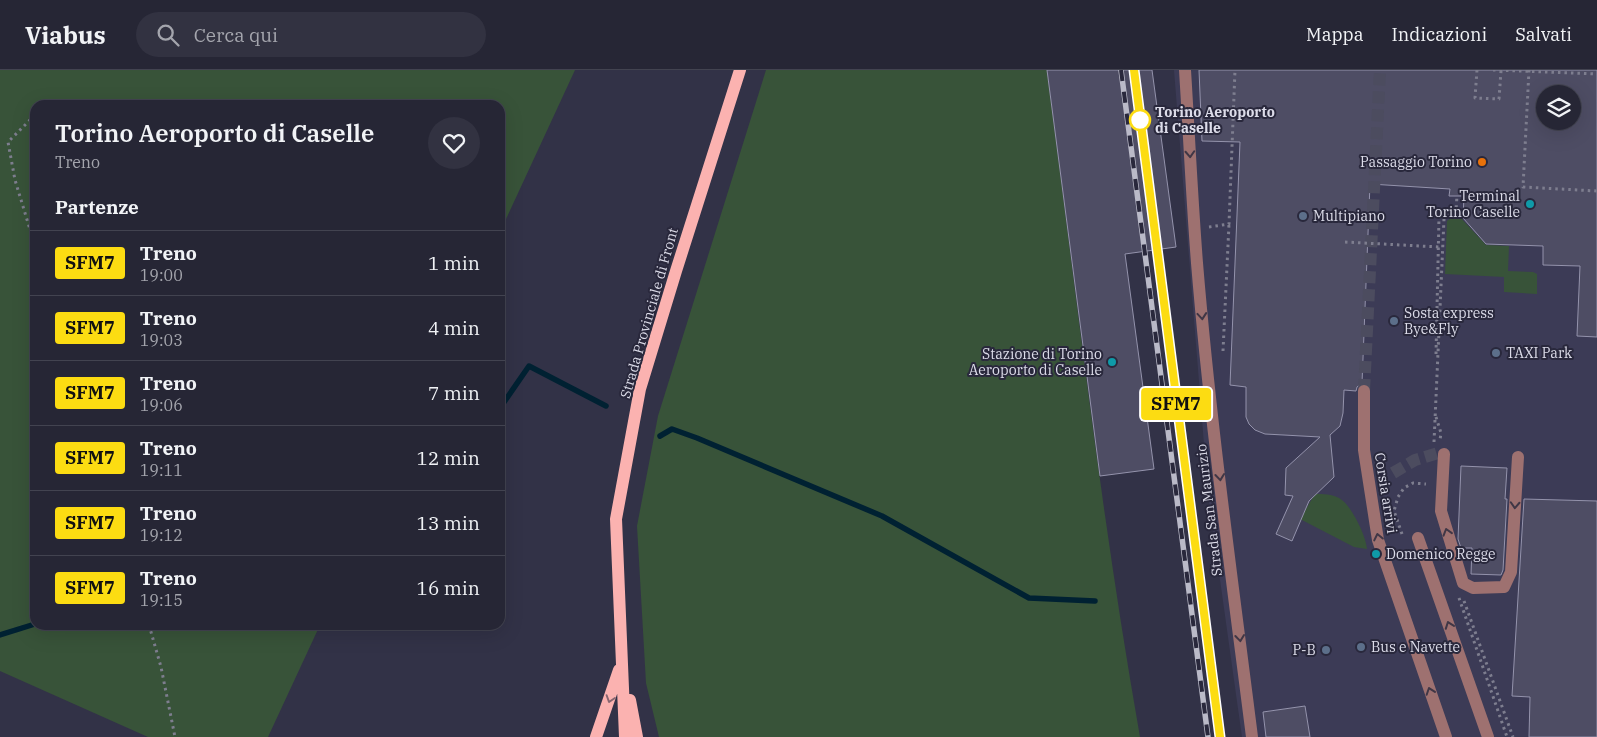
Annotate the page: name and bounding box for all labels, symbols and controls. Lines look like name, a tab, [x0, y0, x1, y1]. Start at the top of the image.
search box	[136, 12, 486, 57]
text: Viabus	[25, 19, 106, 51]
icon: search	[154, 21, 182, 49]
text: Cerca qui	[194, 23, 278, 47]
text: Mappa	[1306, 23, 1364, 46]
text: Indicazioni	[1392, 23, 1487, 46]
text: Salvati	[1515, 23, 1572, 46]
map controls	[1536, 85, 1581, 130]
button: layers	[1536, 85, 1581, 130]
place label: Torino Aeroporto di Caselle	[1155, 103, 1275, 137]
marker: Torino Aeroporto di Caselle	[1129, 109, 1151, 131]
text: Torino Aeroporto di Caselle	[55, 117, 374, 149]
button: heart	[428, 117, 480, 169]
one-way arrow	[1185, 150, 1196, 158]
text: Treno	[55, 152, 100, 172]
place label: Passaggio Torino	[1360, 153, 1472, 171]
marker: Passaggio Torino	[1476, 156, 1488, 168]
place label: Terminal Torino Caselle	[1426, 187, 1520, 221]
text: Partenze	[55, 195, 139, 219]
marker: Terminal Torino Caselle	[1524, 198, 1536, 210]
place label: Multipiano	[1313, 207, 1385, 225]
marker: Multipiano	[1297, 210, 1309, 222]
street label: Strada Provinciale di Front	[616, 226, 682, 400]
text: Treno	[140, 241, 197, 265]
text: SFM7	[65, 251, 115, 274]
text: 1 min	[428, 251, 480, 275]
text: 19:00	[140, 265, 183, 285]
place label: Sosta express Bye&Fly	[1404, 304, 1494, 338]
text: Treno	[140, 306, 197, 330]
one-way arrow	[1196, 312, 1207, 320]
marker: Sosta express Bye&Fly	[1388, 315, 1400, 327]
text: SFM7	[65, 316, 115, 339]
text: 4 min	[428, 316, 480, 340]
text: 19:03	[140, 330, 183, 350]
place label: TAXI Park	[1506, 344, 1573, 362]
place label: Stazione di Torino Aeroporto di Caselle	[969, 345, 1102, 379]
marker: TAXI Park	[1490, 347, 1502, 359]
marker: Stazione di Torino Aeroporto di Caselle	[1106, 356, 1118, 368]
text: Treno	[140, 371, 197, 395]
text: SFM7	[65, 381, 115, 404]
text: 7 min	[428, 381, 480, 405]
line badge: SFM7	[1141, 388, 1211, 420]
text: SFM7	[1151, 392, 1201, 415]
text: 19:06	[140, 395, 183, 415]
text: Treno	[140, 436, 197, 460]
street label: Strada San Maurizio	[1192, 443, 1226, 577]
text: SFM7	[65, 446, 115, 469]
text: 12 min	[417, 446, 480, 470]
street label: Corsia arrivi	[1371, 451, 1401, 535]
text: 19:11	[140, 460, 183, 480]
one-way arrow	[1214, 473, 1225, 481]
text: Treno	[140, 501, 197, 525]
one-way arrow	[1509, 502, 1520, 510]
text: SFM7	[65, 511, 115, 534]
text: 13 min	[417, 511, 480, 535]
text: 19:12	[140, 525, 183, 545]
one-way arrow	[1442, 528, 1452, 536]
one-way arrow	[1373, 533, 1384, 542]
place label: Domenico Regge	[1386, 545, 1496, 563]
marker: Domenico Regge	[1370, 548, 1382, 560]
text: Treno	[140, 566, 197, 590]
text: SFM7	[65, 576, 115, 599]
text: 16 min	[417, 576, 480, 600]
text: 19:15	[140, 590, 183, 610]
one-way arrow	[1445, 621, 1455, 630]
one-way arrow	[1234, 635, 1245, 643]
place label: Bus e Navette	[1371, 638, 1460, 656]
place label: P-B	[1293, 641, 1316, 659]
marker: Bus e Navette	[1355, 641, 1367, 653]
marker: P-B	[1320, 644, 1332, 656]
one-way arrow	[1426, 687, 1436, 696]
one-way arrow	[605, 695, 615, 703]

